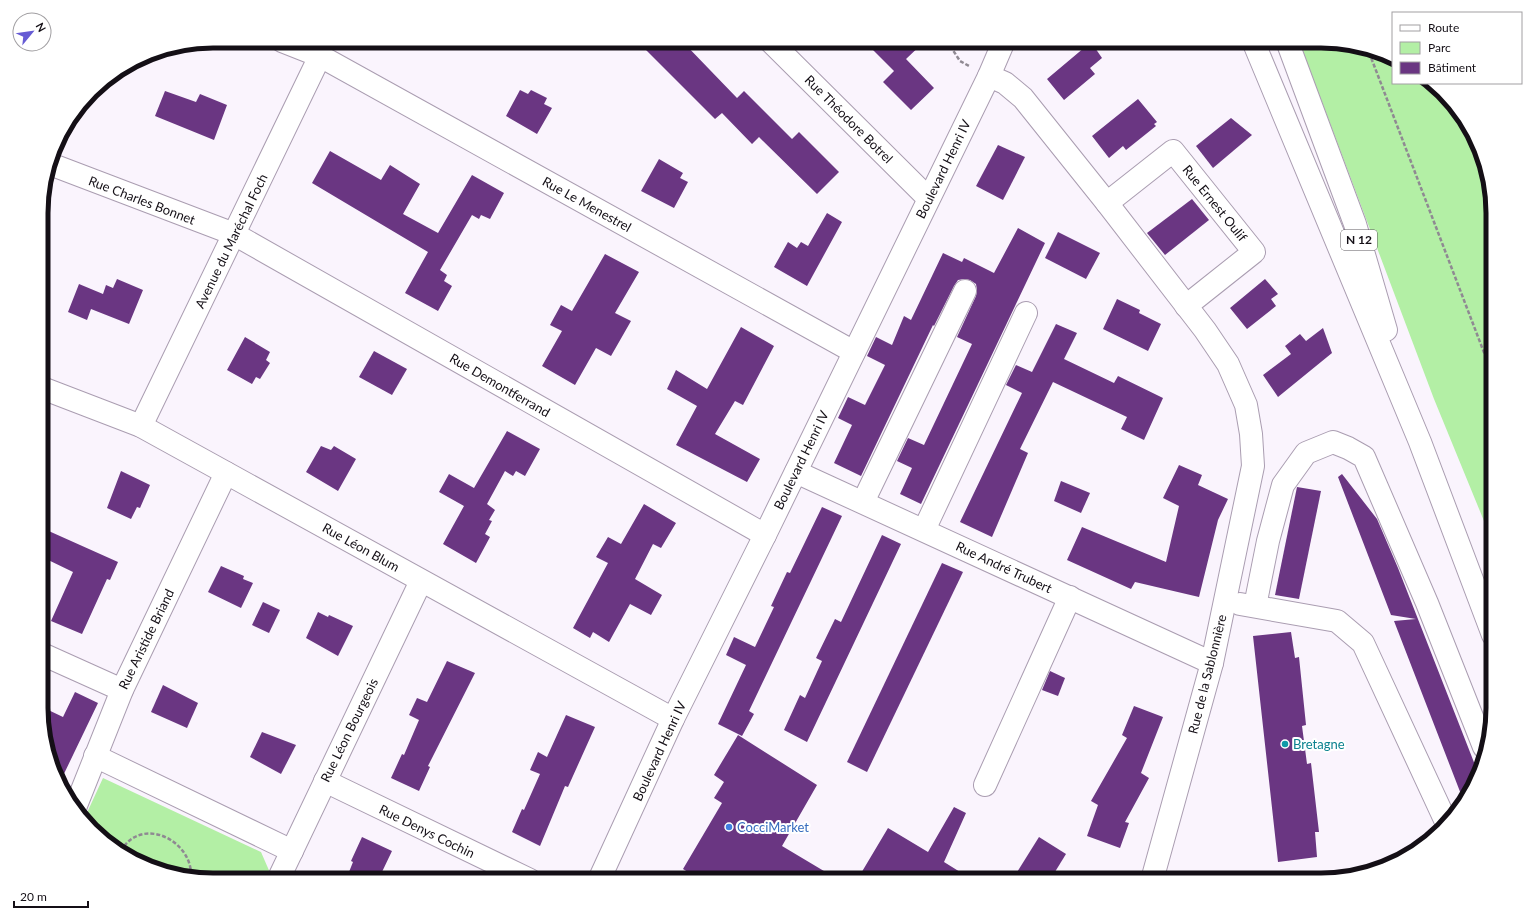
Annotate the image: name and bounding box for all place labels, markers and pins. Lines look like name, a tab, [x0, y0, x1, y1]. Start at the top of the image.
place label: Bretagne	[1293, 736, 1345, 752]
marker: Bretagne	[1280, 739, 1290, 749]
place label: CocciMarket	[737, 819, 809, 835]
marker: CocciMarket	[724, 822, 734, 832]

